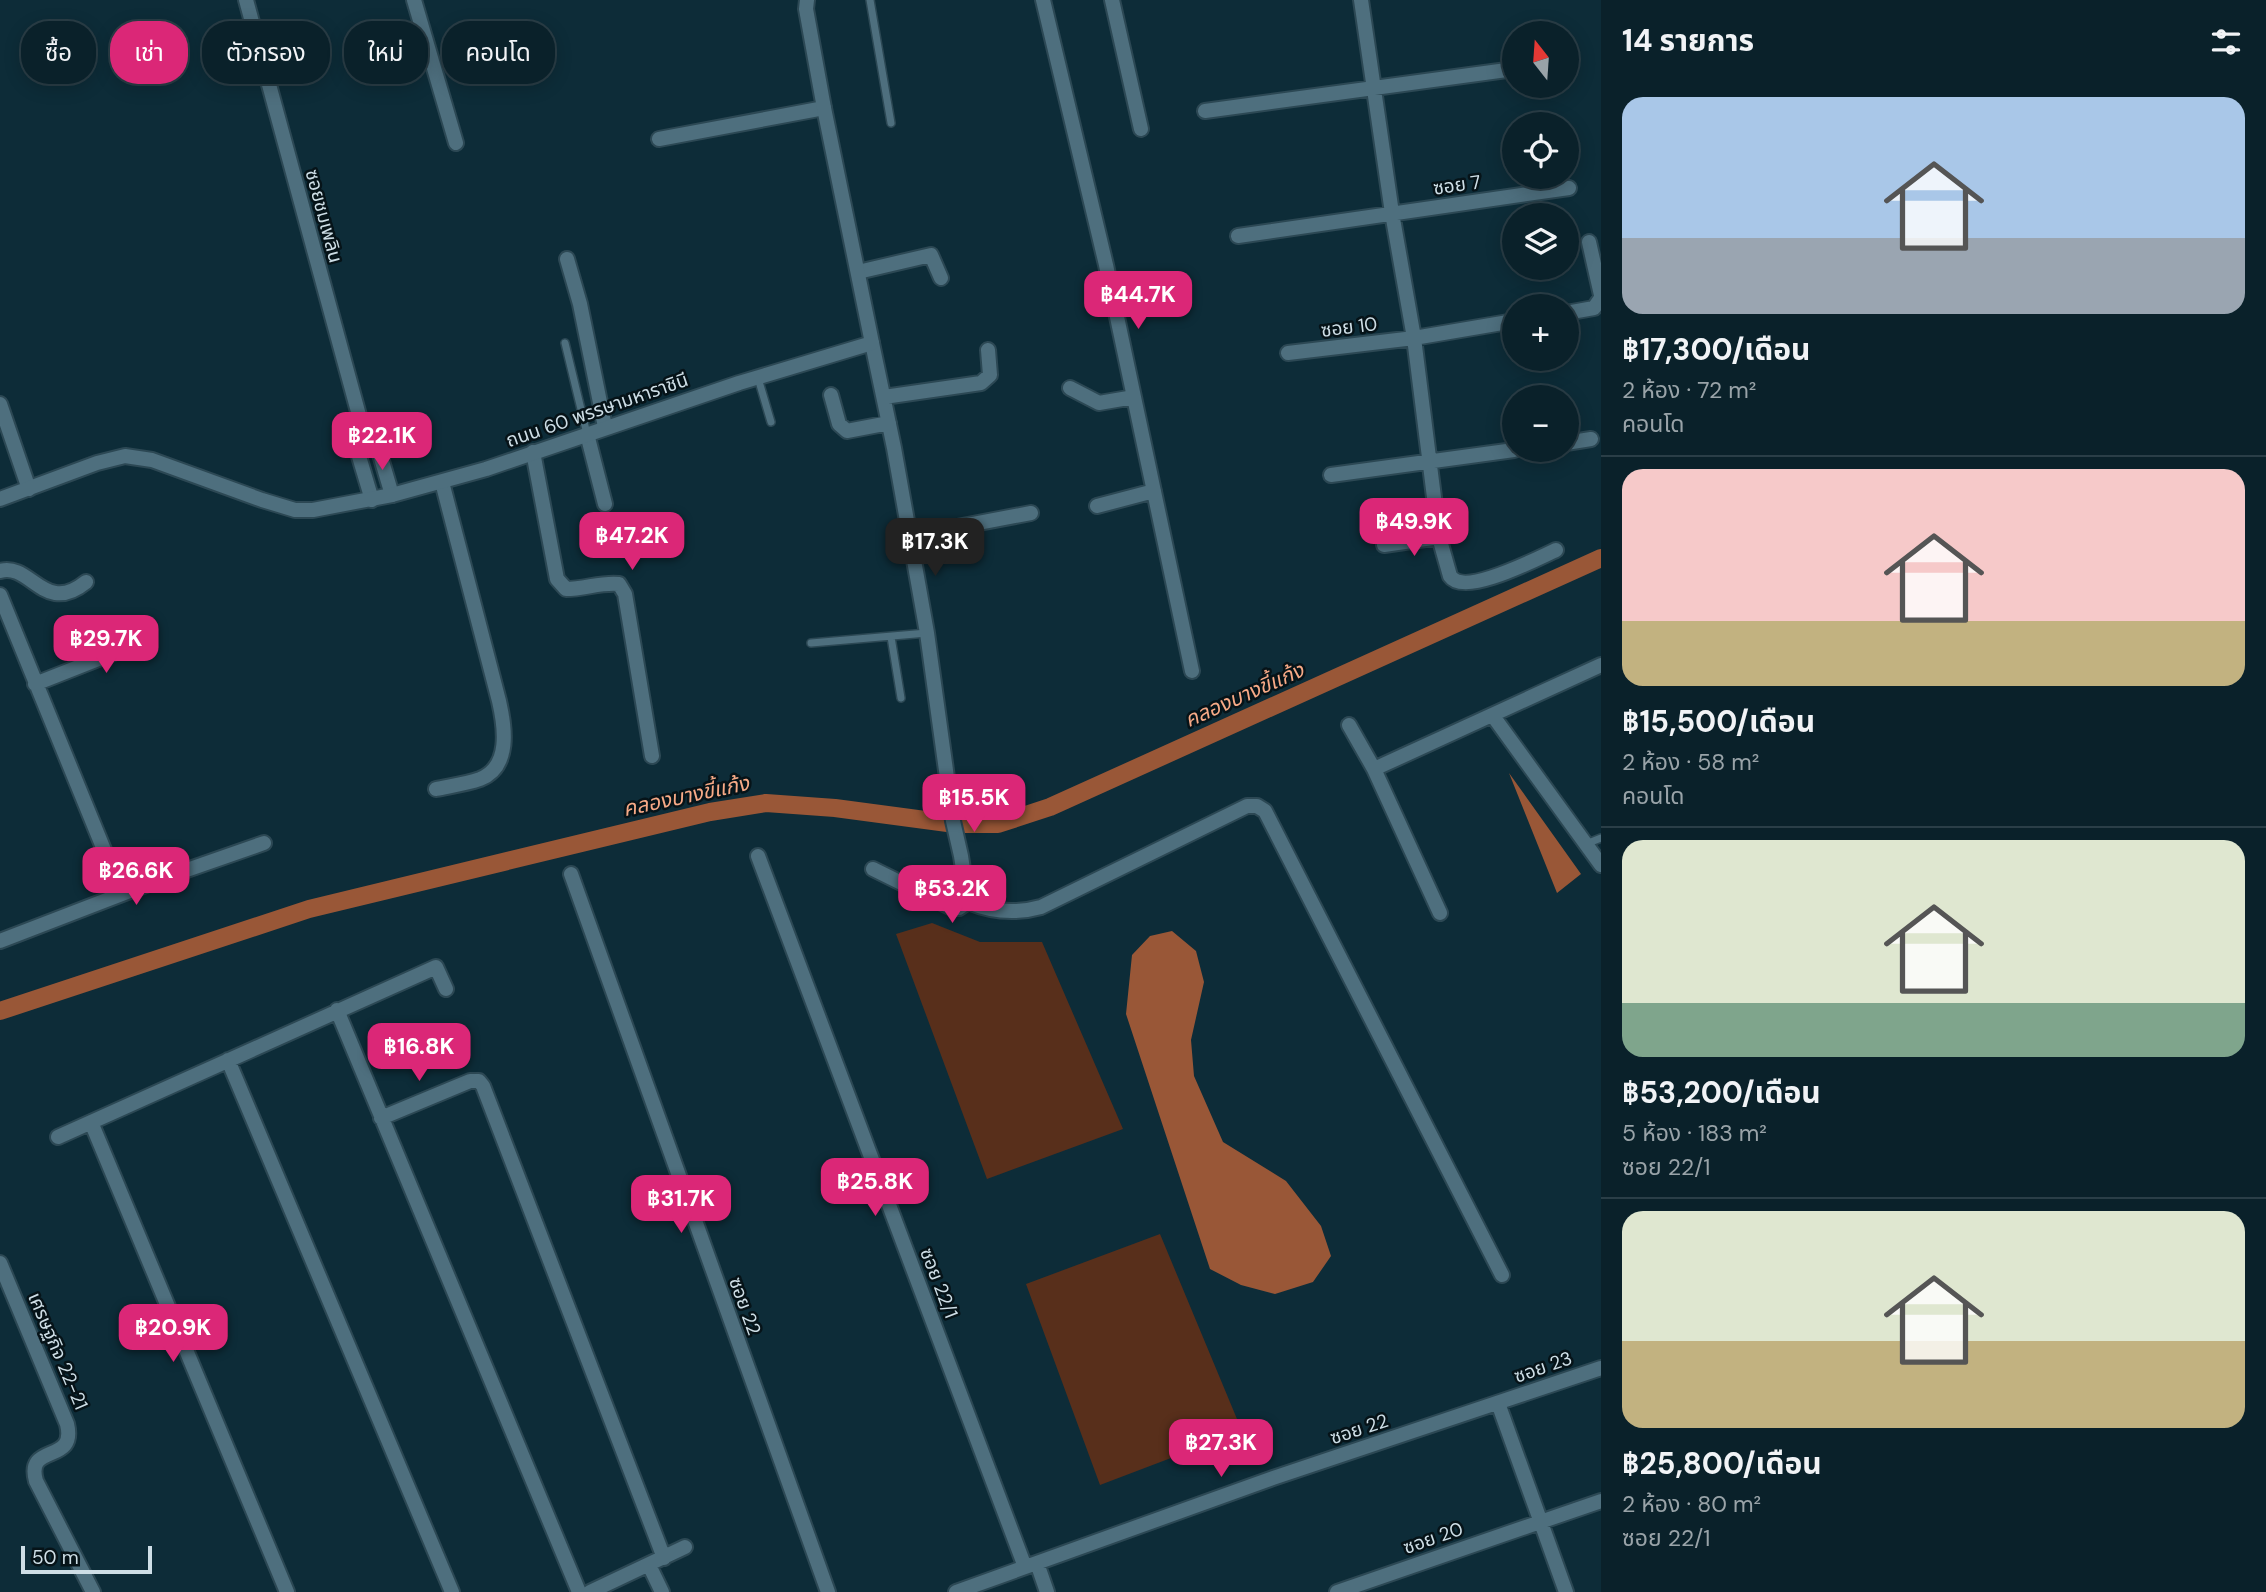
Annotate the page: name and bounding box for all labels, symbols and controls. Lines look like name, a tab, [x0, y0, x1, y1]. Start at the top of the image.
chip: ซื้อ	[21, 21, 96, 84]
chip: เช่า	[110, 21, 188, 84]
chip: ตัวกรอง	[202, 21, 330, 84]
chip: ใหม่	[344, 21, 428, 84]
chip: คอนโด	[442, 21, 555, 84]
north arrow	[1502, 21, 1578, 98]
map controls	[1502, 21, 1579, 462]
text: 14 รายการ	[1622, 21, 1754, 60]
icon: filters	[2207, 23, 2245, 61]
button: locate	[1502, 112, 1579, 189]
icon: home	[1871, 143, 1997, 269]
street label: ซอยชมเพลิน	[300, 166, 348, 266]
street label: ซอย 7	[1432, 169, 1482, 201]
button: layers	[1502, 203, 1579, 280]
pin: ฿44.7K	[1081, 272, 1195, 331]
text: ฿44.7K	[1100, 279, 1176, 309]
button: +	[1502, 294, 1579, 371]
street label: ซอย 10	[1319, 311, 1379, 343]
text: ฿17,300/เดือน	[1622, 330, 1810, 369]
street label: ถนน 60 พรรษามหาราชินี	[503, 367, 691, 453]
text: 2 ห้อง · 72 m²	[1622, 375, 1756, 405]
button: −	[1502, 385, 1579, 462]
text: คอนโด	[1622, 409, 1684, 439]
pin: ฿22.1K	[325, 412, 439, 472]
text: ฿22.1K	[348, 420, 416, 450]
pin: ฿49.9K	[1357, 498, 1471, 558]
text: ฿49.9K	[1376, 506, 1452, 536]
pin: ฿47.2K	[575, 512, 689, 572]
icon: home	[1871, 515, 1997, 641]
pin: ฿17.3K	[878, 518, 992, 578]
text: ฿47.2K	[595, 520, 669, 550]
text: ฿17.3K	[901, 526, 969, 556]
pin: ฿29.7K	[49, 616, 163, 675]
text: ฿29.7K	[70, 623, 142, 653]
water label: คลองบางขี้แก้ง	[1179, 655, 1310, 734]
text: ฿15,500/เดือน	[1622, 702, 1815, 741]
text: 2 ห้อง · 58 m²	[1622, 747, 1759, 777]
water label: คลองบางขี้แก้ง	[620, 768, 753, 823]
pin: ฿15.5K	[917, 774, 1031, 834]
text: คอนโด	[1622, 781, 1684, 811]
text: ฿15.5K	[938, 782, 1010, 812]
pin: ฿26.6K	[79, 848, 193, 907]
text: ฿26.6K	[98, 855, 174, 885]
pin: ฿53.2K	[895, 866, 1009, 925]
text: ฿53.2K	[914, 873, 990, 903]
icon: home	[1871, 886, 1997, 1012]
pin: ฿16.8K	[362, 1024, 476, 1083]
text: ฿16.8K	[384, 1031, 454, 1061]
text: ฿53,200/เดือน	[1622, 1073, 1821, 1112]
text: 5 ห้อง · 183 m²	[1622, 1118, 1767, 1148]
text: ซอย 22/1	[1622, 1152, 1710, 1182]
pin: ฿25.8K	[818, 1158, 932, 1218]
text: ฿25.8K	[837, 1166, 913, 1196]
pin: ฿31.7K	[624, 1176, 738, 1235]
text: ฿31.7K	[647, 1183, 715, 1213]
street label: ซอย 22/1	[914, 1244, 964, 1322]
icon: home	[1871, 1257, 1997, 1383]
street label: ซอย 22	[723, 1274, 767, 1338]
street label: เศรษฐกิจ 22-21	[22, 1289, 94, 1413]
pin: ฿20.9K	[116, 1304, 230, 1364]
text: ฿20.9K	[135, 1312, 211, 1342]
street label: ซอย 23	[1511, 1345, 1575, 1389]
street label: ซอย 22	[1327, 1408, 1391, 1450]
pin: ฿27.3K	[1164, 1420, 1278, 1479]
text: ฿27.3K	[1185, 1427, 1257, 1457]
text: ฿25,800/เดือน	[1622, 1444, 1822, 1483]
text: 2 ห้อง · 80 m²	[1622, 1489, 1761, 1519]
street label: ซอย 20	[1400, 1516, 1466, 1560]
text: ซอย 22/1	[1622, 1523, 1710, 1553]
scale bar	[21, 1543, 152, 1575]
text: 50 m	[32, 1545, 79, 1570]

